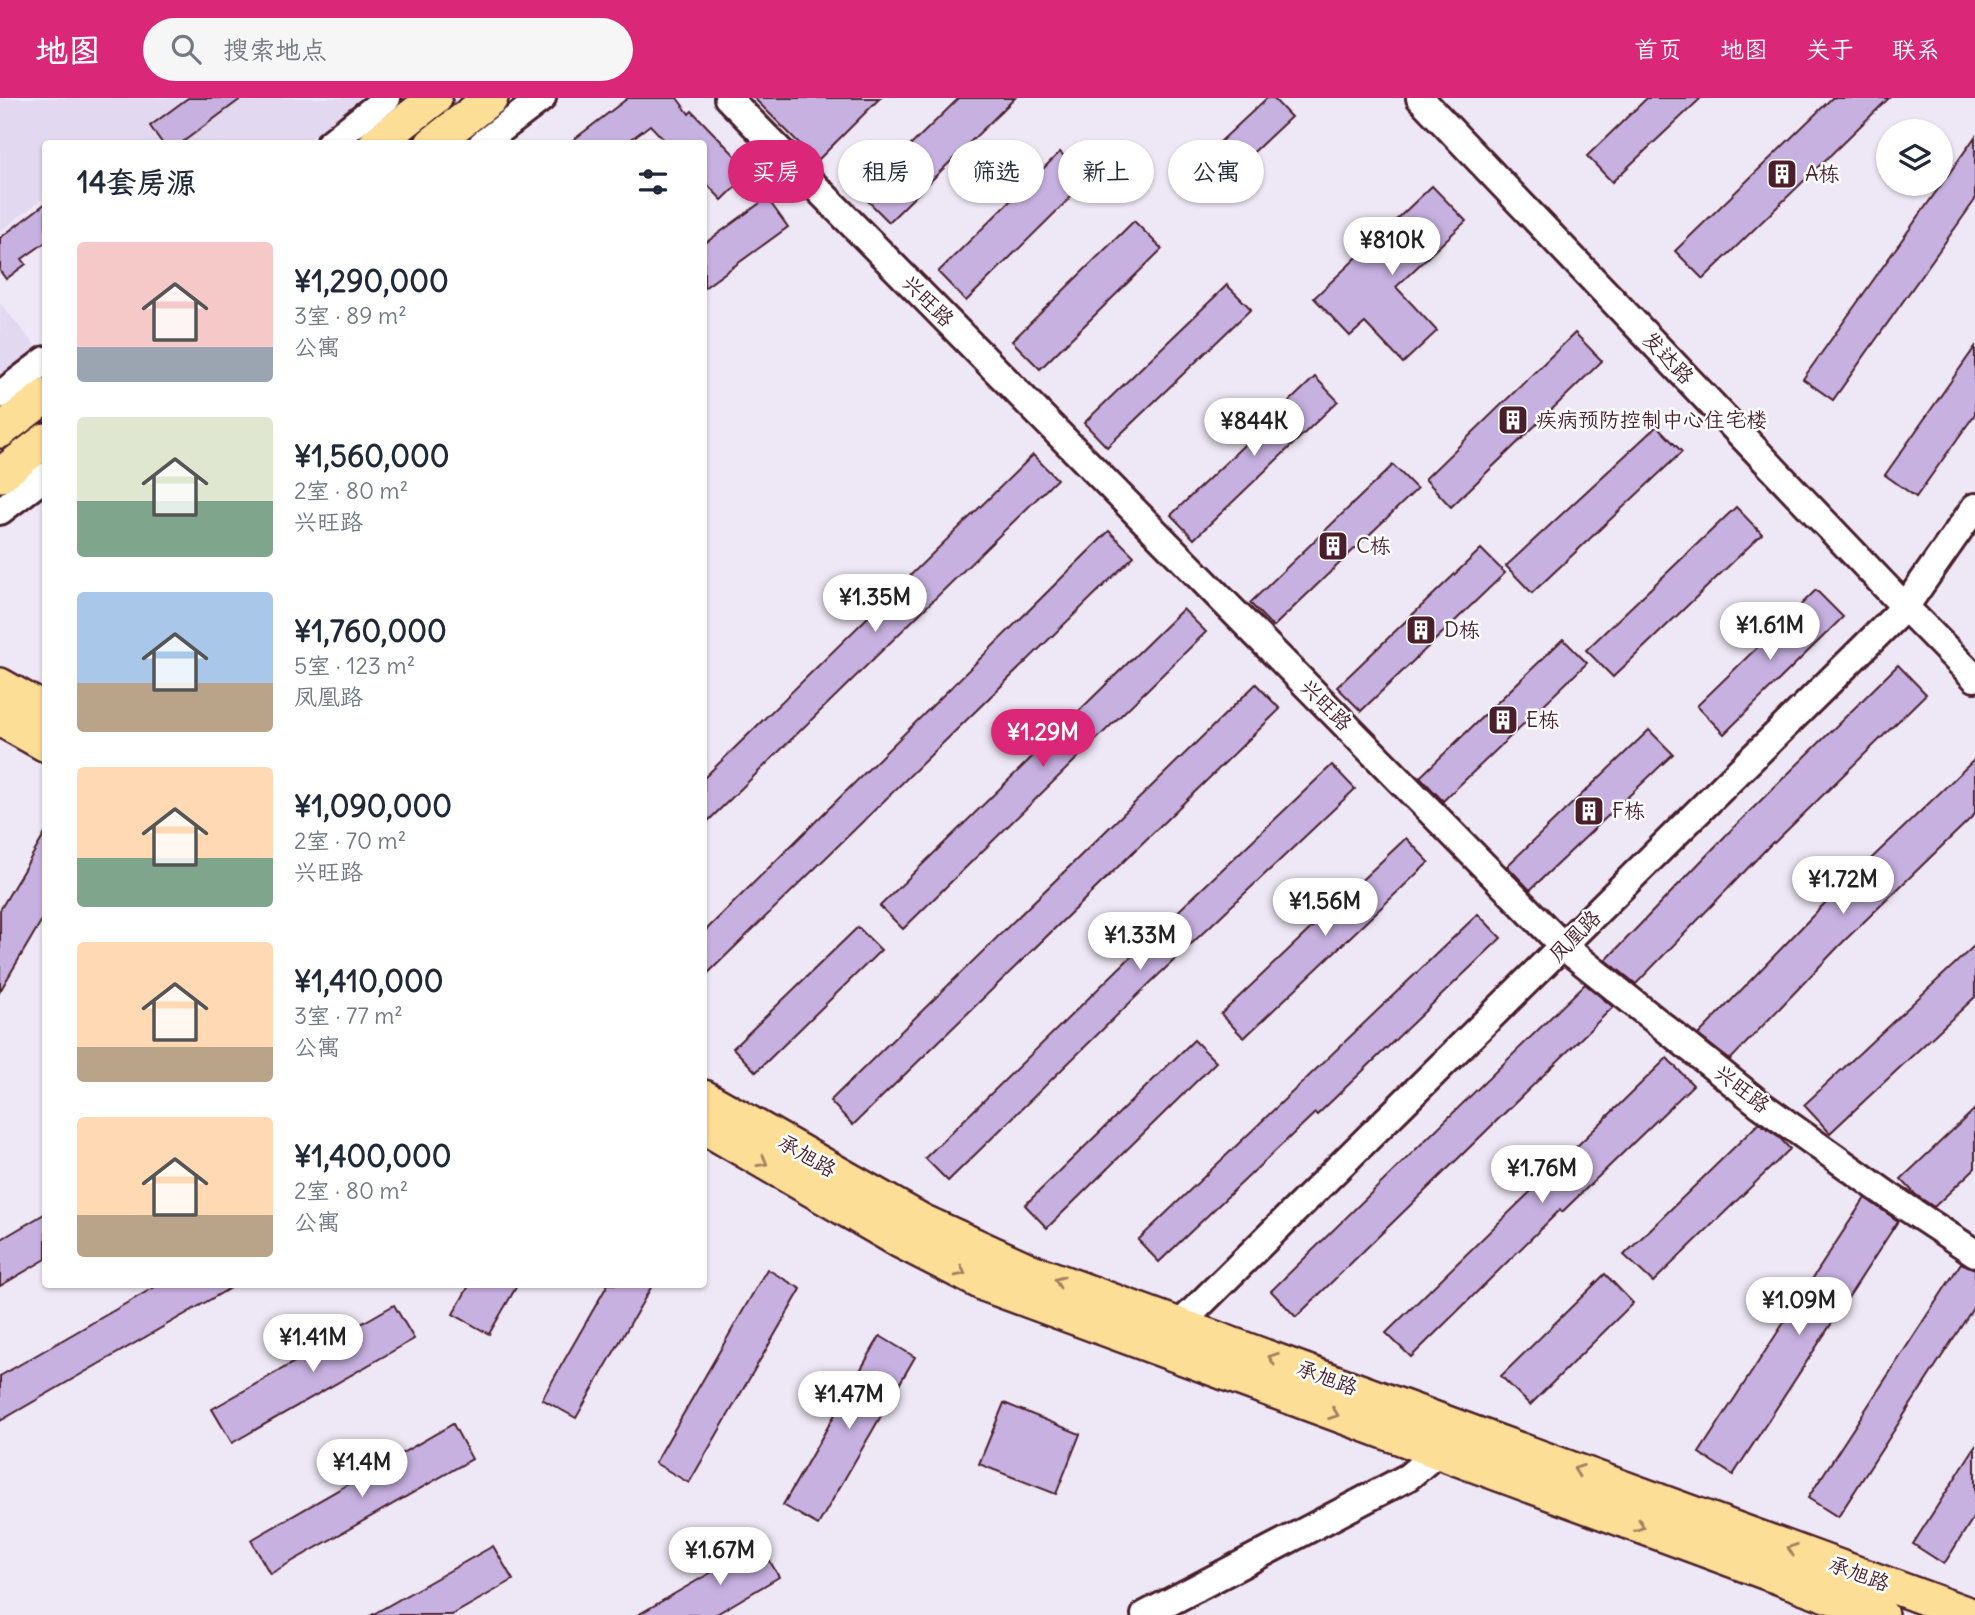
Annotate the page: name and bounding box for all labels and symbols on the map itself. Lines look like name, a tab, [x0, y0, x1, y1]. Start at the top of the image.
building icon: A栋	[1765, 157, 1799, 191]
place label: A栋	[1805, 160, 1839, 187]
pin: ¥810K	[1343, 218, 1441, 277]
street label: 兴旺路	[897, 269, 960, 332]
street label: 发达路	[1637, 326, 1700, 390]
pin: ¥844K	[1205, 398, 1303, 458]
building icon: 疾病预防控制中心住宅楼	[1496, 403, 1530, 437]
place label: 疾病预防控制中心住宅楼	[1536, 406, 1767, 433]
building icon: C栋	[1316, 529, 1350, 563]
place label: C栋	[1356, 532, 1391, 559]
pin: ¥1.35M	[818, 574, 932, 634]
pin: ¥1.61M	[1713, 602, 1827, 662]
building icon: D栋	[1404, 613, 1438, 647]
place label: D栋	[1444, 616, 1480, 643]
street label: 兴旺路	[1295, 673, 1358, 736]
building icon: E栋	[1486, 703, 1520, 737]
place label: E栋	[1526, 706, 1559, 733]
pin: ¥1.29M	[986, 710, 1100, 769]
building icon: F栋	[1572, 794, 1606, 828]
place label: F栋	[1612, 797, 1645, 824]
pin: ¥1.72M	[1786, 856, 1900, 916]
pin: ¥1.56M	[1268, 878, 1382, 938]
street label: 凤凰路	[1543, 904, 1606, 967]
pin: ¥1.33M	[1083, 912, 1197, 972]
street label: 兴旺路	[1709, 1059, 1775, 1119]
street label: 承旭路	[773, 1128, 841, 1183]
pin: ¥1.76M	[1485, 1146, 1599, 1205]
one-way arrow	[755, 1153, 768, 1166]
one-way arrow	[954, 1264, 966, 1278]
one-way arrow	[1053, 1276, 1065, 1290]
pin: ¥1.09M	[1742, 1278, 1856, 1337]
pin: ¥1.41M	[256, 1314, 370, 1374]
one-way arrow	[1267, 1352, 1279, 1366]
street label: 承旭路	[1293, 1354, 1361, 1401]
pin: ¥1.47M	[792, 1372, 906, 1431]
one-way arrow	[1328, 1405, 1340, 1419]
pin: ¥1.4M	[313, 1440, 411, 1499]
one-way arrow	[1573, 1465, 1585, 1479]
one-way arrow	[1633, 1518, 1645, 1532]
pin: ¥1.67M	[663, 1528, 777, 1587]
one-way arrow	[1786, 1543, 1798, 1557]
street label: 承旭路	[1825, 1550, 1893, 1597]

